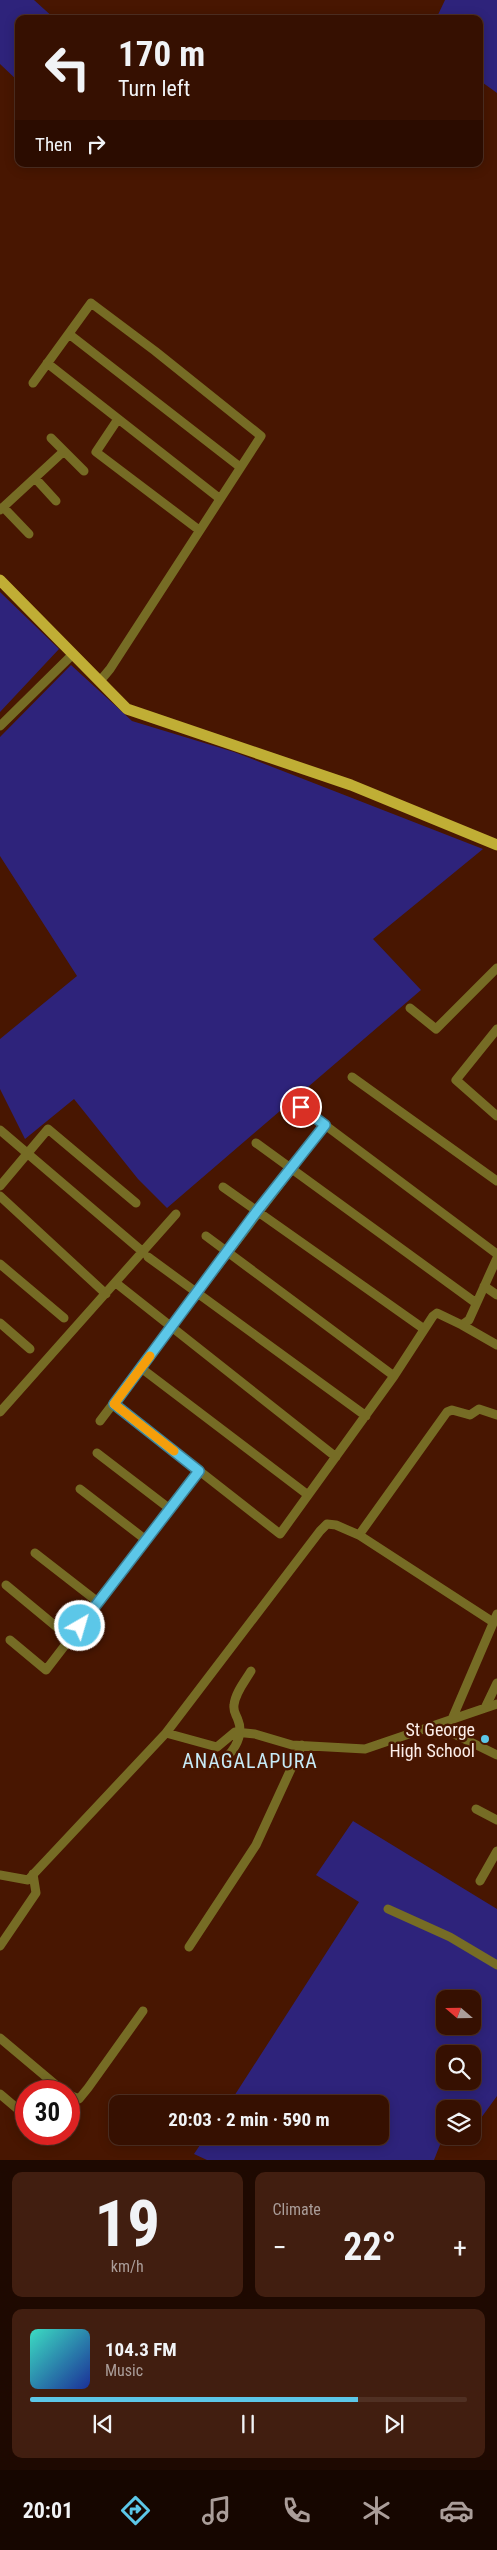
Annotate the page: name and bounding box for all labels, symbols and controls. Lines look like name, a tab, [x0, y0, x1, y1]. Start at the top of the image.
text: 170 m	[118, 34, 205, 75]
icon: left	[35, 35, 100, 100]
text: Turn left	[118, 76, 190, 101]
icon: right	[82, 130, 110, 158]
text: Then	[35, 133, 72, 156]
pin	[280, 1086, 322, 1128]
icon: arrive	[287, 1093, 315, 1121]
position arrow	[53, 1599, 105, 1651]
place label: St George High School	[389, 1719, 475, 1761]
marker: St George High School	[479, 1733, 491, 1745]
district label: ANAGALAPURA	[182, 1749, 318, 1773]
north arrow	[436, 1990, 481, 2035]
map controls	[436, 1990, 481, 2145]
button: search	[436, 2045, 481, 2090]
speed limit sign: 30	[15, 2080, 80, 2145]
button: layers	[436, 2100, 481, 2145]
text: 20:03 · 2 min · 590 m	[168, 2108, 330, 2131]
text: 19	[94, 2186, 160, 2262]
text: Climate	[273, 2200, 321, 2219]
text: 22°	[343, 2225, 396, 2269]
text: −	[273, 2231, 287, 2264]
text: +	[453, 2231, 467, 2264]
text: km/h	[111, 2257, 144, 2276]
text: 104.3 FM	[105, 2338, 177, 2361]
text: Music	[105, 2361, 143, 2380]
icon: previous	[89, 2410, 117, 2438]
icon: pause	[234, 2410, 262, 2438]
icon: next	[380, 2410, 408, 2438]
icon: directions	[118, 2493, 153, 2528]
icon: music	[199, 2493, 234, 2528]
icon: phone	[279, 2493, 314, 2528]
icon: climate	[359, 2493, 394, 2528]
icon: car	[439, 2493, 474, 2528]
text: 20:01	[23, 2498, 73, 2523]

